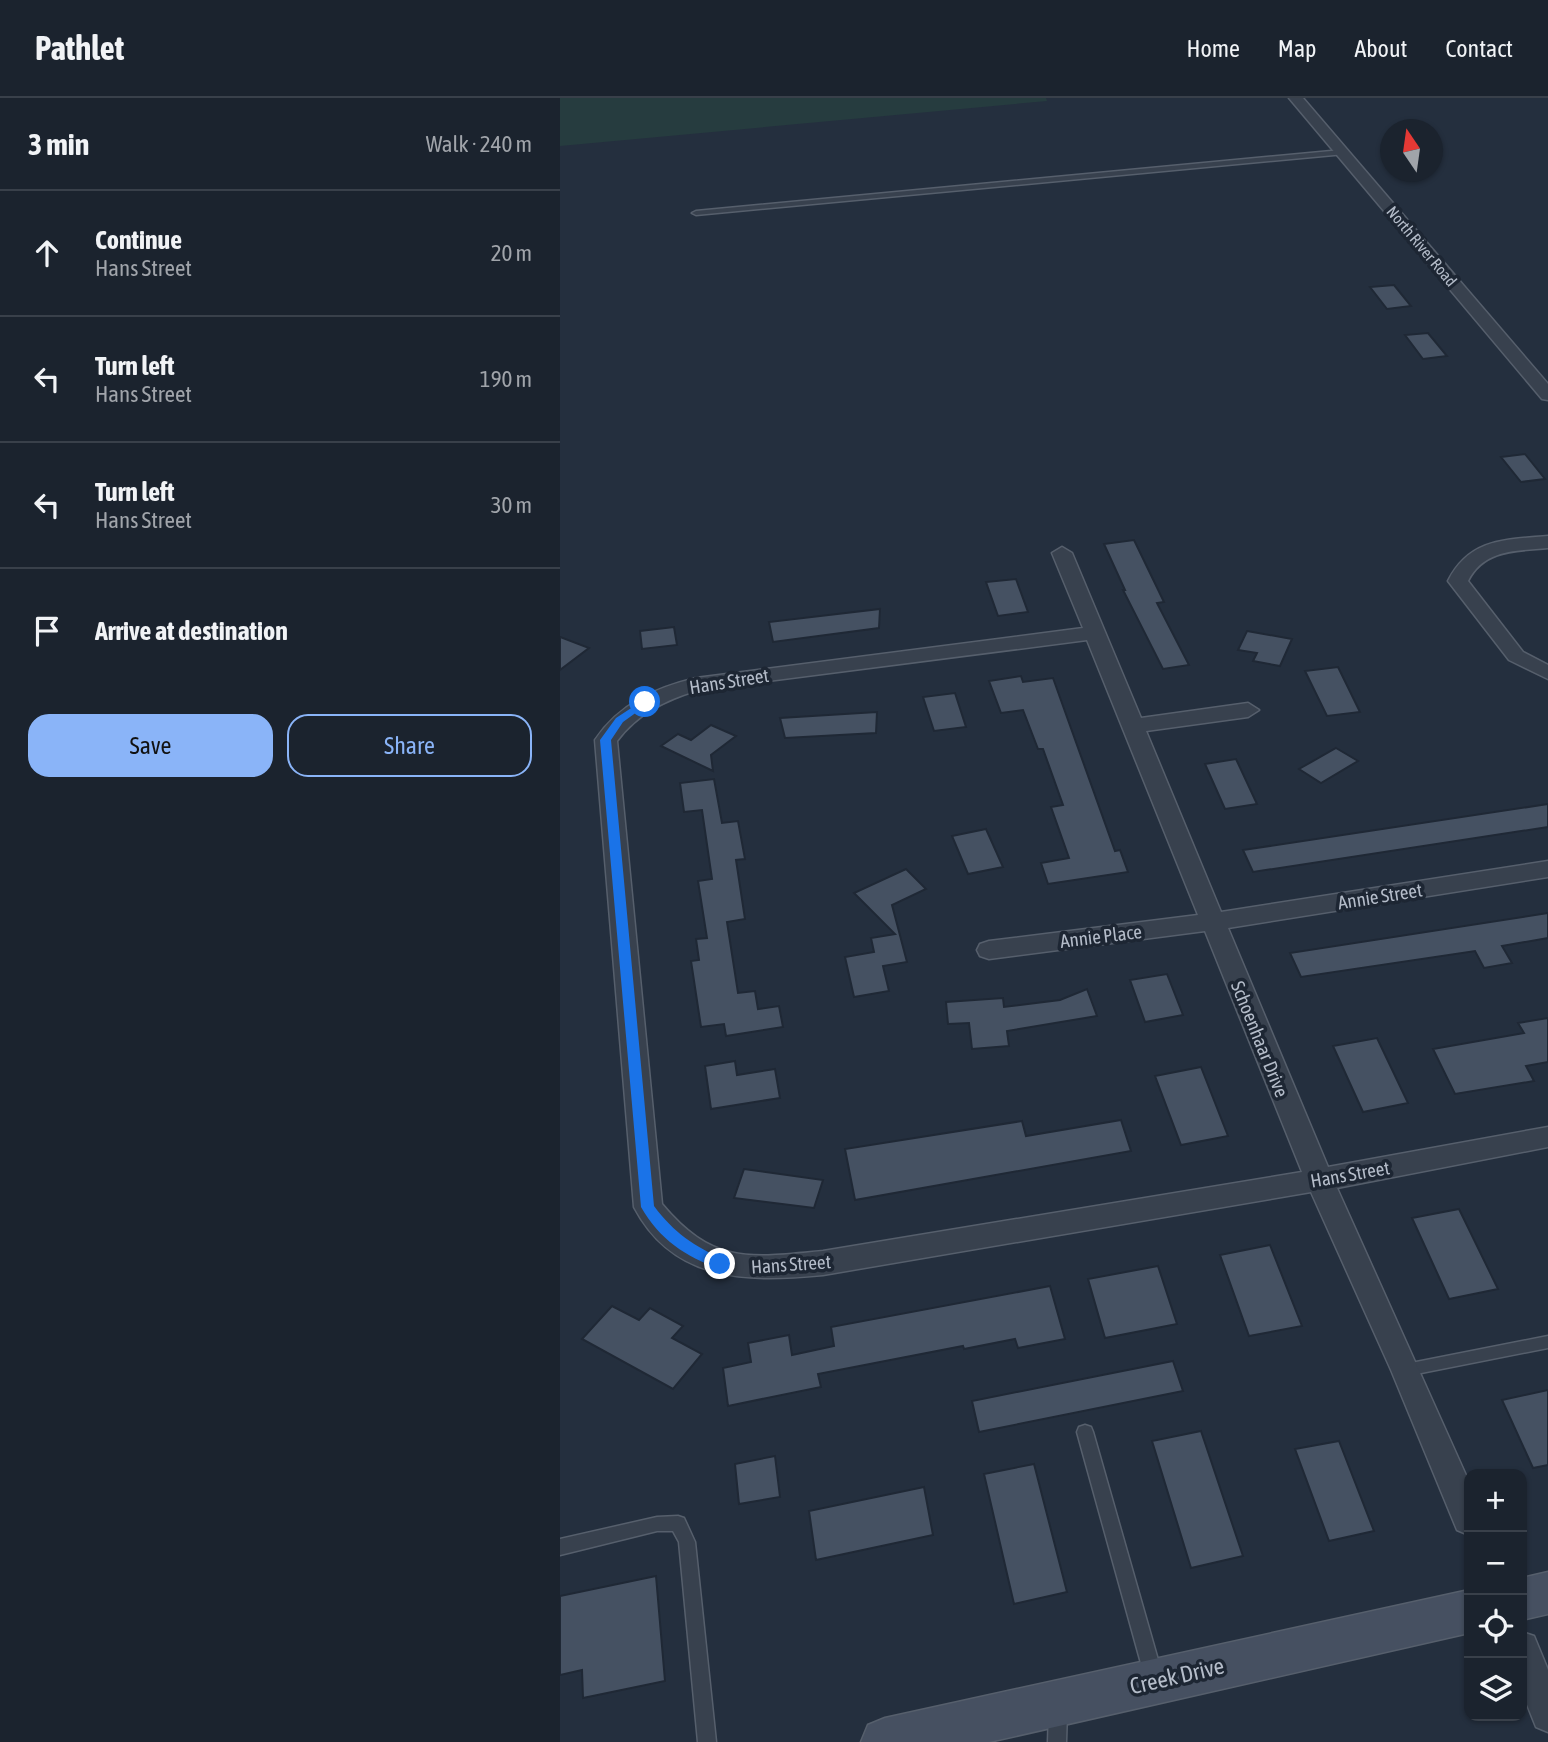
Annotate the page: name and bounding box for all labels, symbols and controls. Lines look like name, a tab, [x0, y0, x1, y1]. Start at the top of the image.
text: Pathlet	[35, 29, 124, 67]
text: Home	[1186, 35, 1240, 62]
text: Map	[1278, 35, 1316, 62]
text: About	[1354, 35, 1407, 62]
text: Contact	[1445, 35, 1513, 62]
north arrow	[1380, 119, 1443, 182]
text: 3 min	[28, 127, 89, 161]
text: Walk · 240 m	[426, 131, 532, 157]
street label: North River Road	[1383, 202, 1461, 290]
text: Continue	[95, 225, 182, 255]
icon: ahead	[28, 234, 66, 272]
text: 20 m	[491, 240, 532, 266]
text: Hans Street	[95, 255, 192, 281]
text: Turn left	[95, 351, 175, 381]
icon: left	[28, 360, 66, 398]
text: 190 m	[480, 366, 532, 392]
text: Hans Street	[95, 381, 192, 407]
text: Turn left	[95, 477, 175, 507]
icon: left	[28, 486, 66, 524]
text: 30 m	[491, 492, 532, 518]
text: Hans Street	[95, 507, 192, 533]
icon: arrive	[28, 612, 66, 650]
text: Arrive at destination	[95, 616, 288, 646]
street label: Hans Street	[688, 664, 770, 698]
route start	[629, 686, 660, 717]
button: Save	[28, 714, 273, 777]
button: Share	[287, 714, 532, 777]
street label: Annie Street	[1336, 878, 1424, 914]
street label: Annie Place	[1059, 920, 1143, 952]
street label: Schoenhaar Drive	[1227, 978, 1293, 1100]
street label: Hans Street	[1309, 1156, 1391, 1192]
route end	[704, 1248, 735, 1279]
street label: Hans Street	[750, 1250, 832, 1278]
map controls	[1464, 1469, 1527, 1721]
button: +	[1464, 1469, 1527, 1532]
button: −	[1464, 1532, 1527, 1595]
button: locate	[1464, 1595, 1527, 1658]
street label: Creek Drive	[1127, 1653, 1227, 1699]
button: layers	[1464, 1658, 1527, 1721]

